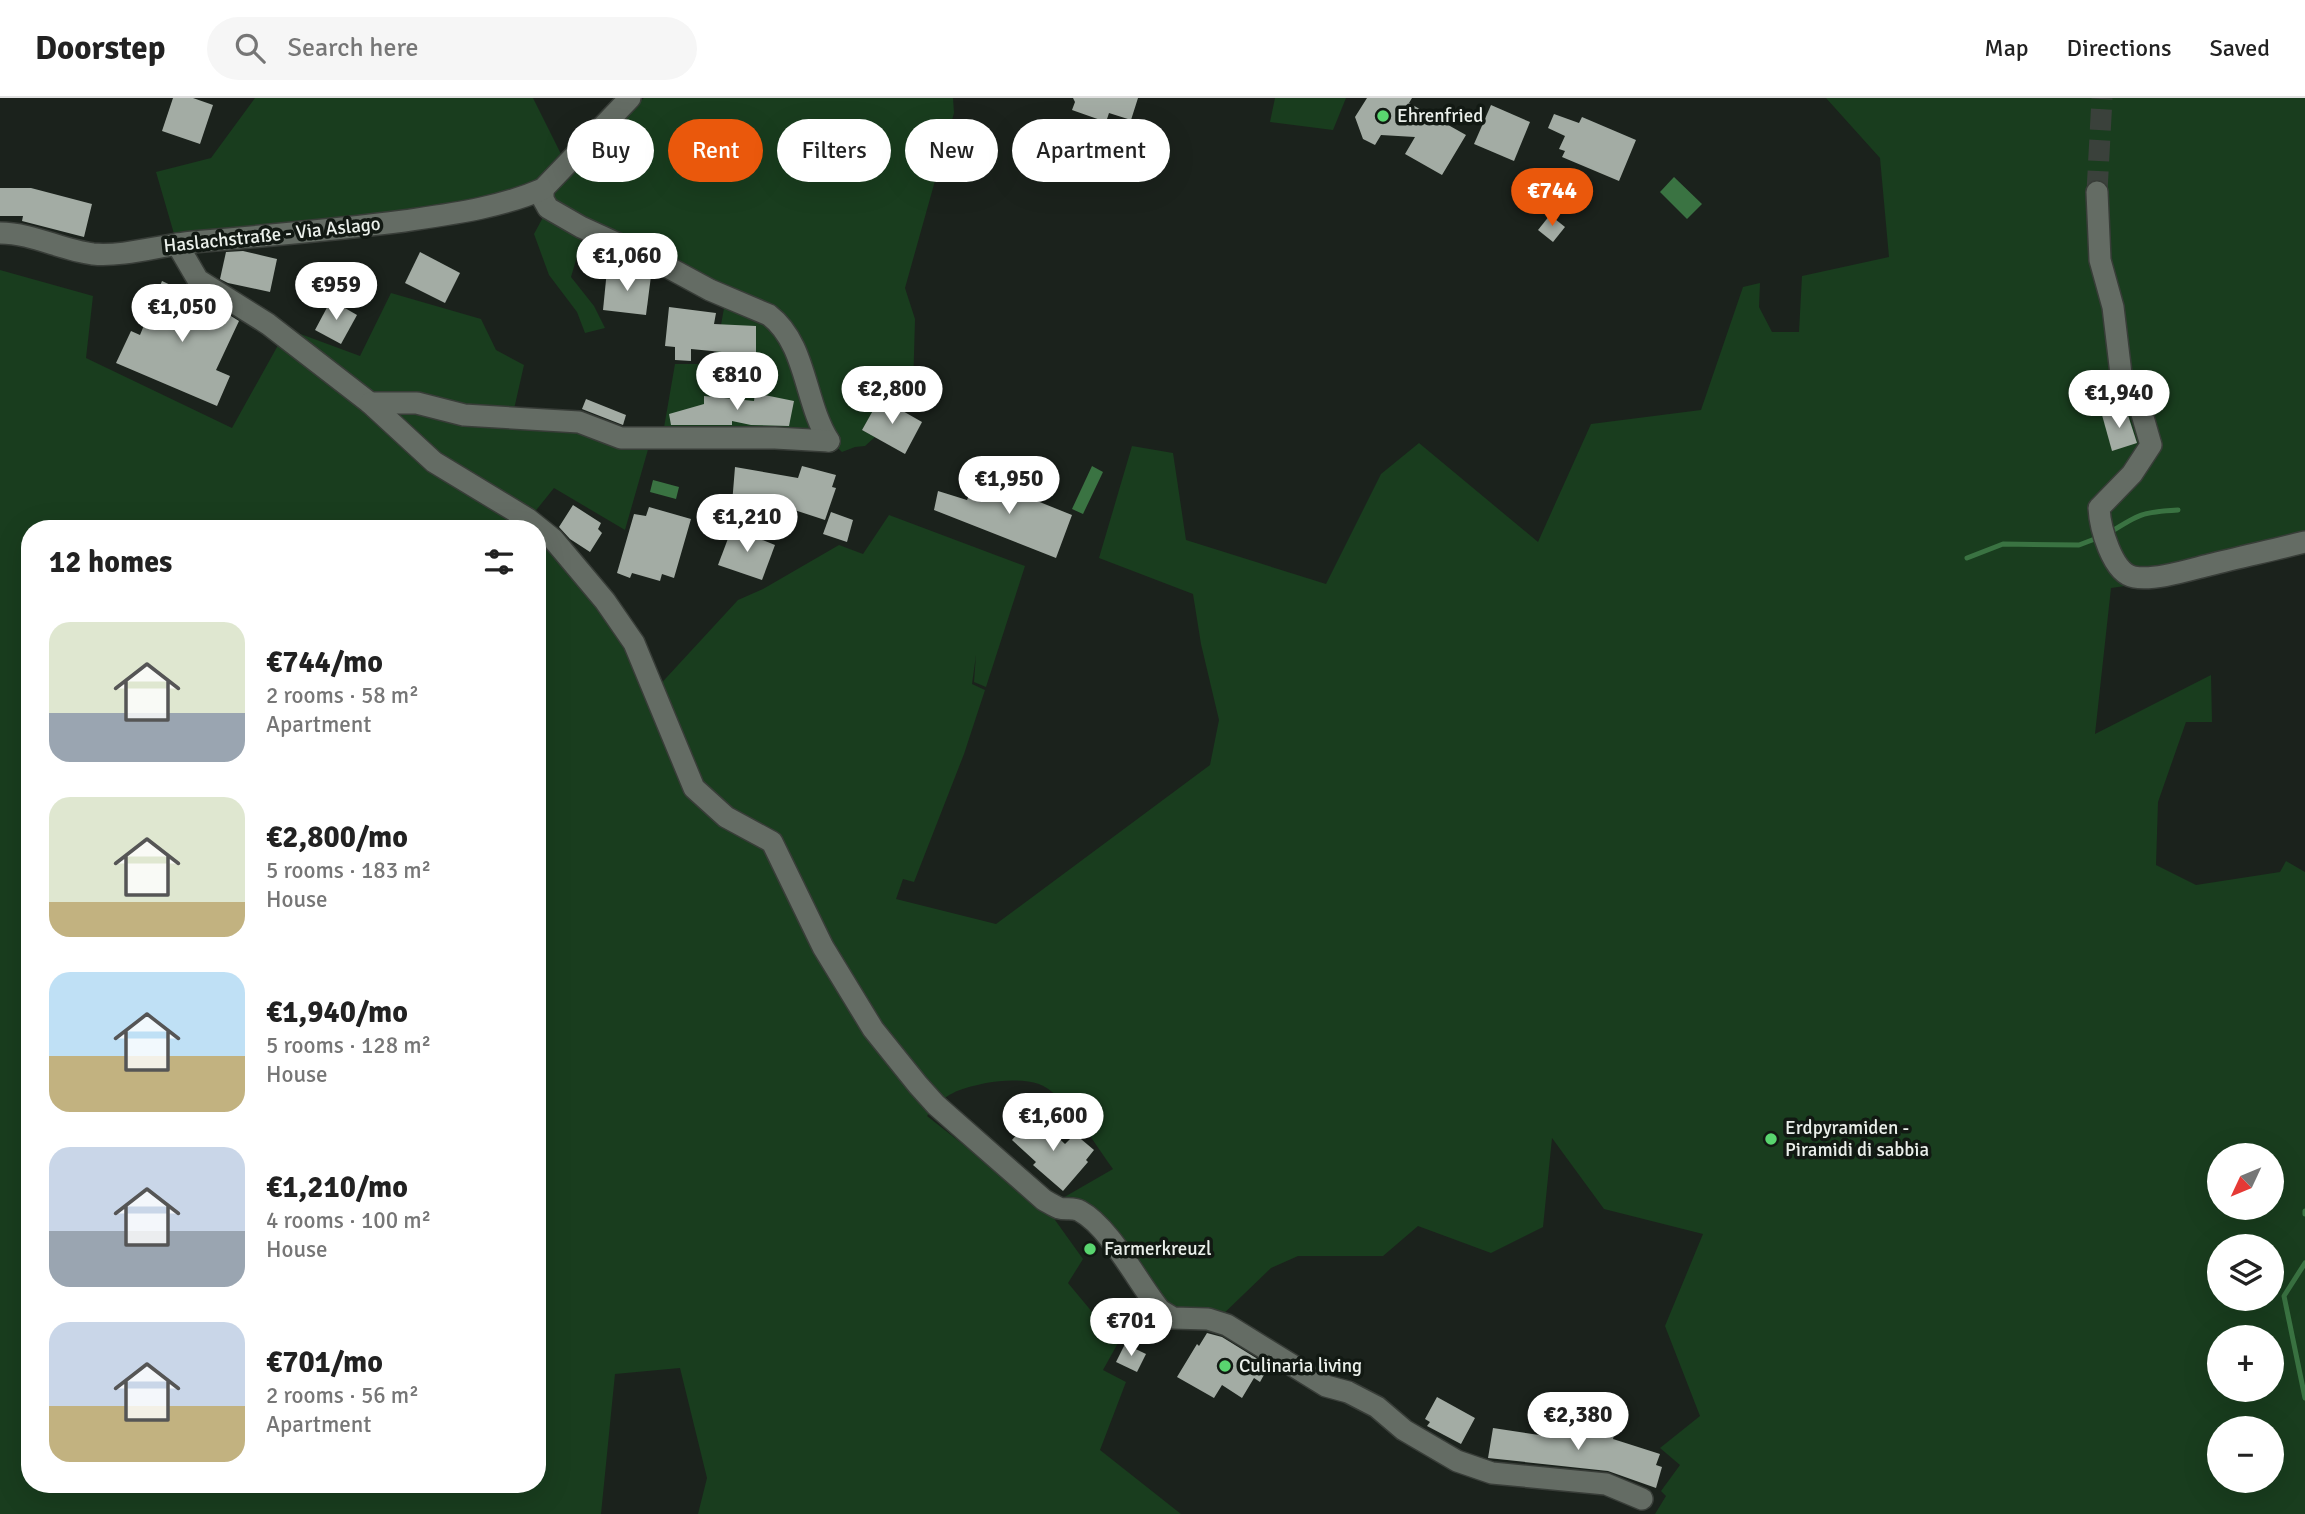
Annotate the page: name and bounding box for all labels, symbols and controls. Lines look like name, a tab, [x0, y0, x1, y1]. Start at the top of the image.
search box	[207, 17, 697, 80]
text: Doorstep	[35, 28, 165, 69]
icon: search	[231, 29, 269, 67]
text: Search here	[287, 32, 419, 64]
text: Map	[1984, 33, 2029, 63]
text: Directions	[2067, 33, 2172, 63]
text: Saved	[2210, 33, 2270, 63]
place label: Ehrenfried	[1397, 104, 1483, 128]
marker: Ehrenfried	[1375, 108, 1391, 124]
chip: Buy	[567, 119, 654, 182]
chip: Rent	[668, 119, 763, 182]
chip: Filters	[777, 119, 891, 182]
chip: New	[905, 119, 998, 182]
chip: Apartment	[1012, 119, 1170, 182]
pin: €744	[1511, 169, 1593, 228]
text: €744	[1527, 176, 1577, 205]
street label: Haslachstraße - Via Aslago	[162, 212, 382, 258]
pin: €1,060	[570, 234, 684, 293]
text: €1,060	[593, 241, 661, 270]
pin: €959	[295, 262, 377, 322]
text: €959	[311, 270, 361, 299]
pin: €1,050	[125, 285, 239, 344]
text: €1,050	[148, 292, 216, 321]
pin: €810	[696, 352, 778, 412]
text: €810	[712, 360, 762, 389]
pin: €2,800	[835, 366, 949, 426]
pin: €1,940	[2062, 370, 2176, 430]
text: €2,800	[858, 374, 926, 403]
text: €1,940	[2085, 378, 2153, 407]
pin: €1,950	[952, 456, 1066, 516]
text: €1,950	[975, 464, 1043, 493]
pin: €1,210	[690, 494, 804, 554]
text: €1,210	[713, 502, 781, 531]
icon: filters	[480, 543, 518, 581]
text: 12 homes	[49, 544, 172, 581]
text: €744/mo	[266, 644, 383, 681]
icon: home	[105, 650, 189, 734]
text: 2 rooms · 58 m²	[266, 681, 419, 710]
text: Apartment	[266, 710, 371, 739]
text: €2,800/mo	[266, 819, 408, 856]
icon: home	[105, 825, 189, 909]
text: 5 rooms · 183 m²	[266, 856, 431, 885]
text: House	[266, 885, 328, 914]
text: €1,940/mo	[266, 994, 408, 1031]
icon: home	[105, 1000, 189, 1084]
text: 5 rooms · 128 m²	[266, 1031, 431, 1060]
text: House	[266, 1060, 328, 1089]
pin: €1,600	[996, 1094, 1110, 1153]
text: €1,600	[1019, 1101, 1087, 1130]
place label: Erdpyramiden - Piramidi di sabbia	[1785, 1116, 1929, 1162]
marker: Erdpyramiden - Piramidi di sabbia	[1763, 1131, 1779, 1147]
north arrow	[2207, 1143, 2284, 1220]
map controls	[2207, 1143, 2284, 1493]
text: €1,210/mo	[266, 1169, 408, 1206]
icon: home	[105, 1175, 189, 1259]
text: 4 rooms · 100 m²	[266, 1206, 431, 1235]
button: layers	[2207, 1234, 2284, 1311]
text: House	[266, 1235, 328, 1264]
place label: Farmerkreuzl	[1104, 1237, 1212, 1261]
marker: Farmerkreuzl	[1082, 1241, 1098, 1257]
pin: €701	[1090, 1298, 1172, 1358]
text: €701	[1106, 1306, 1156, 1335]
button: +	[2207, 1325, 2284, 1402]
text: €701/mo	[266, 1344, 383, 1381]
icon: home	[105, 1350, 189, 1434]
place label: Culinaria living	[1239, 1354, 1362, 1378]
marker: Culinaria living	[1217, 1358, 1233, 1374]
text: 2 rooms · 56 m²	[266, 1381, 419, 1410]
pin: €2,380	[1521, 1392, 1635, 1452]
text: €2,380	[1544, 1400, 1612, 1429]
text: Apartment	[266, 1410, 371, 1439]
button: −	[2207, 1416, 2284, 1493]

